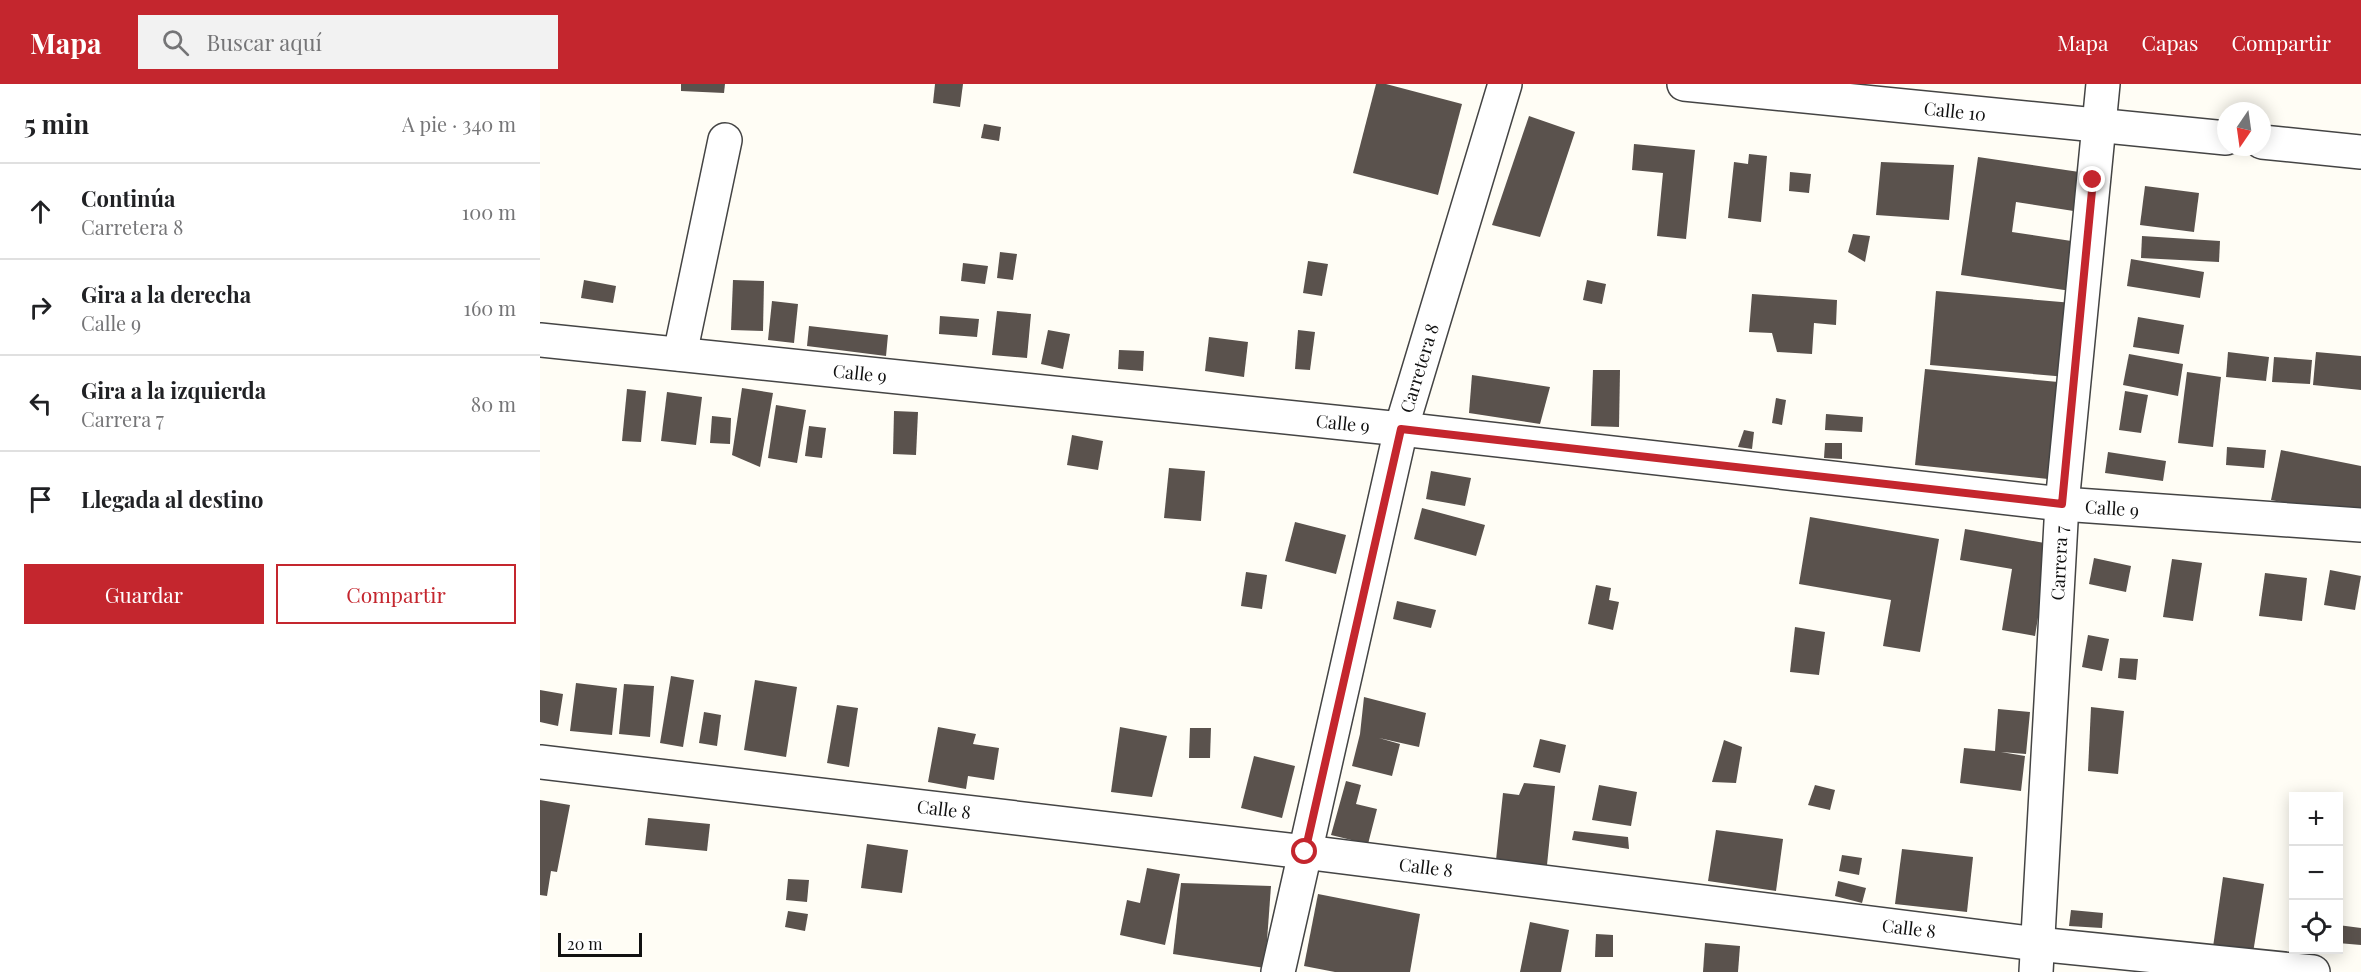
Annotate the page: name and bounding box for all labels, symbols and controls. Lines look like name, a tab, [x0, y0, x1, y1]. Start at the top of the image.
search box	[138, 15, 558, 69]
text: Mapa	[30, 24, 102, 61]
icon: search	[159, 26, 192, 59]
text: Buscar aquí	[207, 27, 322, 57]
text: Mapa	[2057, 28, 2109, 56]
text: Capas	[2142, 28, 2198, 56]
text: Compartir	[2231, 28, 2331, 56]
street label: Calle 10	[1923, 96, 1987, 126]
north arrow	[2217, 102, 2271, 156]
text: 5 min	[24, 106, 89, 141]
text: A pie · 340 m	[402, 110, 516, 137]
route end	[2079, 166, 2105, 192]
text: Continúa	[81, 183, 175, 213]
icon: ahead	[24, 195, 57, 228]
text: 100 m	[462, 198, 516, 225]
text: Carretera 8	[81, 213, 183, 240]
text: Gira a la derecha	[81, 279, 251, 309]
icon: right	[24, 291, 57, 324]
text: 160 m	[464, 294, 516, 321]
text: Calle 9	[81, 309, 141, 336]
street label: Carretera 8	[1394, 320, 1444, 416]
street label: Calle 9	[832, 358, 888, 388]
text: Gira a la izquierda	[81, 375, 266, 405]
icon: left	[24, 387, 57, 420]
text: 80 m	[471, 390, 516, 417]
text: Carrera 7	[81, 405, 164, 432]
street label: Calle 9	[1315, 408, 1371, 438]
icon: arrive	[24, 483, 57, 516]
text: Llegada al destino	[81, 484, 263, 514]
street label: Calle 9	[2084, 494, 2140, 522]
street label: Carrera 7	[2045, 524, 2073, 601]
button: Guardar	[24, 564, 264, 624]
button: Compartir	[276, 564, 516, 624]
map controls	[2289, 792, 2343, 954]
button: +	[2289, 792, 2343, 846]
street label: Calle 8	[916, 794, 972, 824]
route start	[1291, 838, 1317, 864]
button: −	[2289, 846, 2343, 900]
street label: Calle 8	[1398, 852, 1454, 882]
button: locate	[2289, 900, 2343, 954]
street label: Calle 8	[1881, 913, 1937, 943]
scale bar	[558, 930, 642, 958]
text: 20 m	[567, 933, 602, 954]

